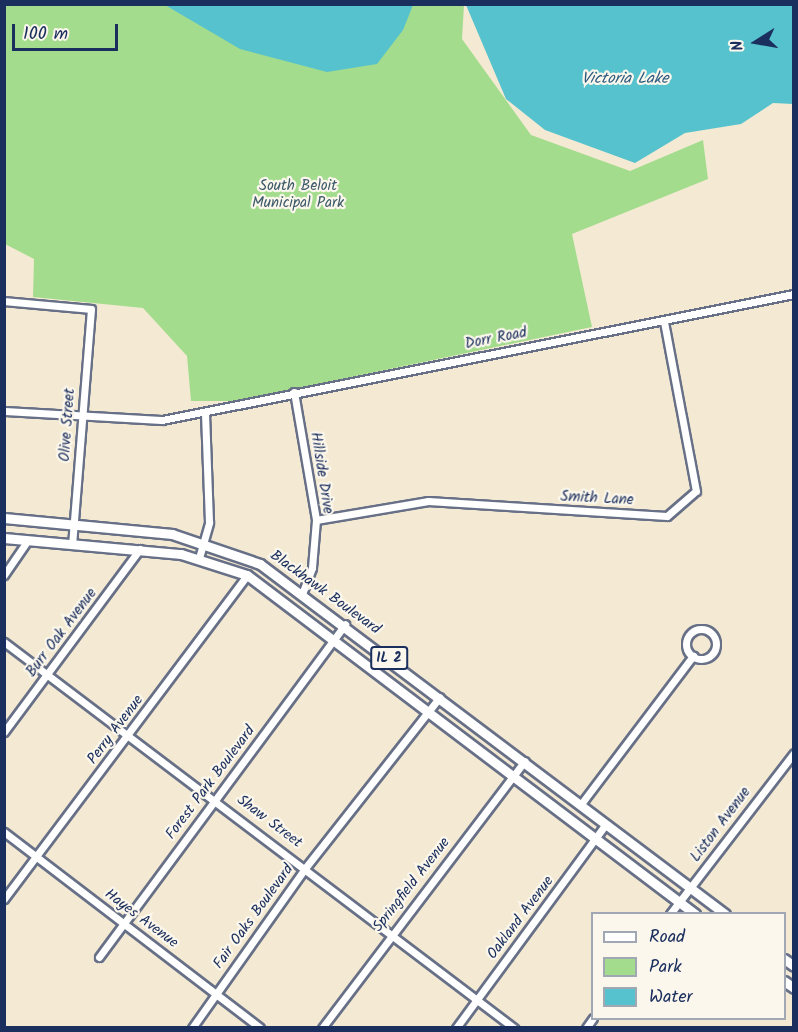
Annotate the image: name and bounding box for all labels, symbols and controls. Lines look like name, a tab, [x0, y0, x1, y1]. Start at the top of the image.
scale bar	[15, 12, 122, 50]
north arrow	[726, 12, 786, 72]
text: 100 m	[23, 20, 68, 49]
text: N	[725, 38, 751, 53]
water label: Victoria Lake	[582, 69, 668, 89]
park label: South Beloit Municipal Park	[252, 177, 344, 212]
street label: Dorr Road	[464, 324, 528, 354]
street label: Olive Street	[56, 388, 80, 462]
street label: Hillside Drive	[306, 431, 336, 515]
street label: Smith Lane	[560, 488, 634, 510]
street label: Blackhawk Boulevard	[266, 547, 384, 639]
street label: Burr Oak Avenue	[23, 585, 101, 681]
road number: IL 2	[370, 647, 408, 669]
street label: Perry Avenue	[84, 692, 148, 768]
street label: Forest Park Boulevard	[162, 723, 260, 843]
street label: Liston Avenue	[687, 784, 755, 866]
street label: Shaw Street	[233, 792, 305, 852]
street label: Springfield Avenue	[370, 834, 454, 936]
street label: Fair Oaks Boulevard	[210, 861, 298, 973]
street label: Oakland Avenue	[484, 873, 558, 963]
street label: Hayes Avenue	[101, 886, 181, 952]
legend	[591, 912, 786, 1020]
text: Road	[649, 923, 685, 952]
text: Park	[649, 953, 682, 982]
text: Water	[649, 983, 693, 1012]

